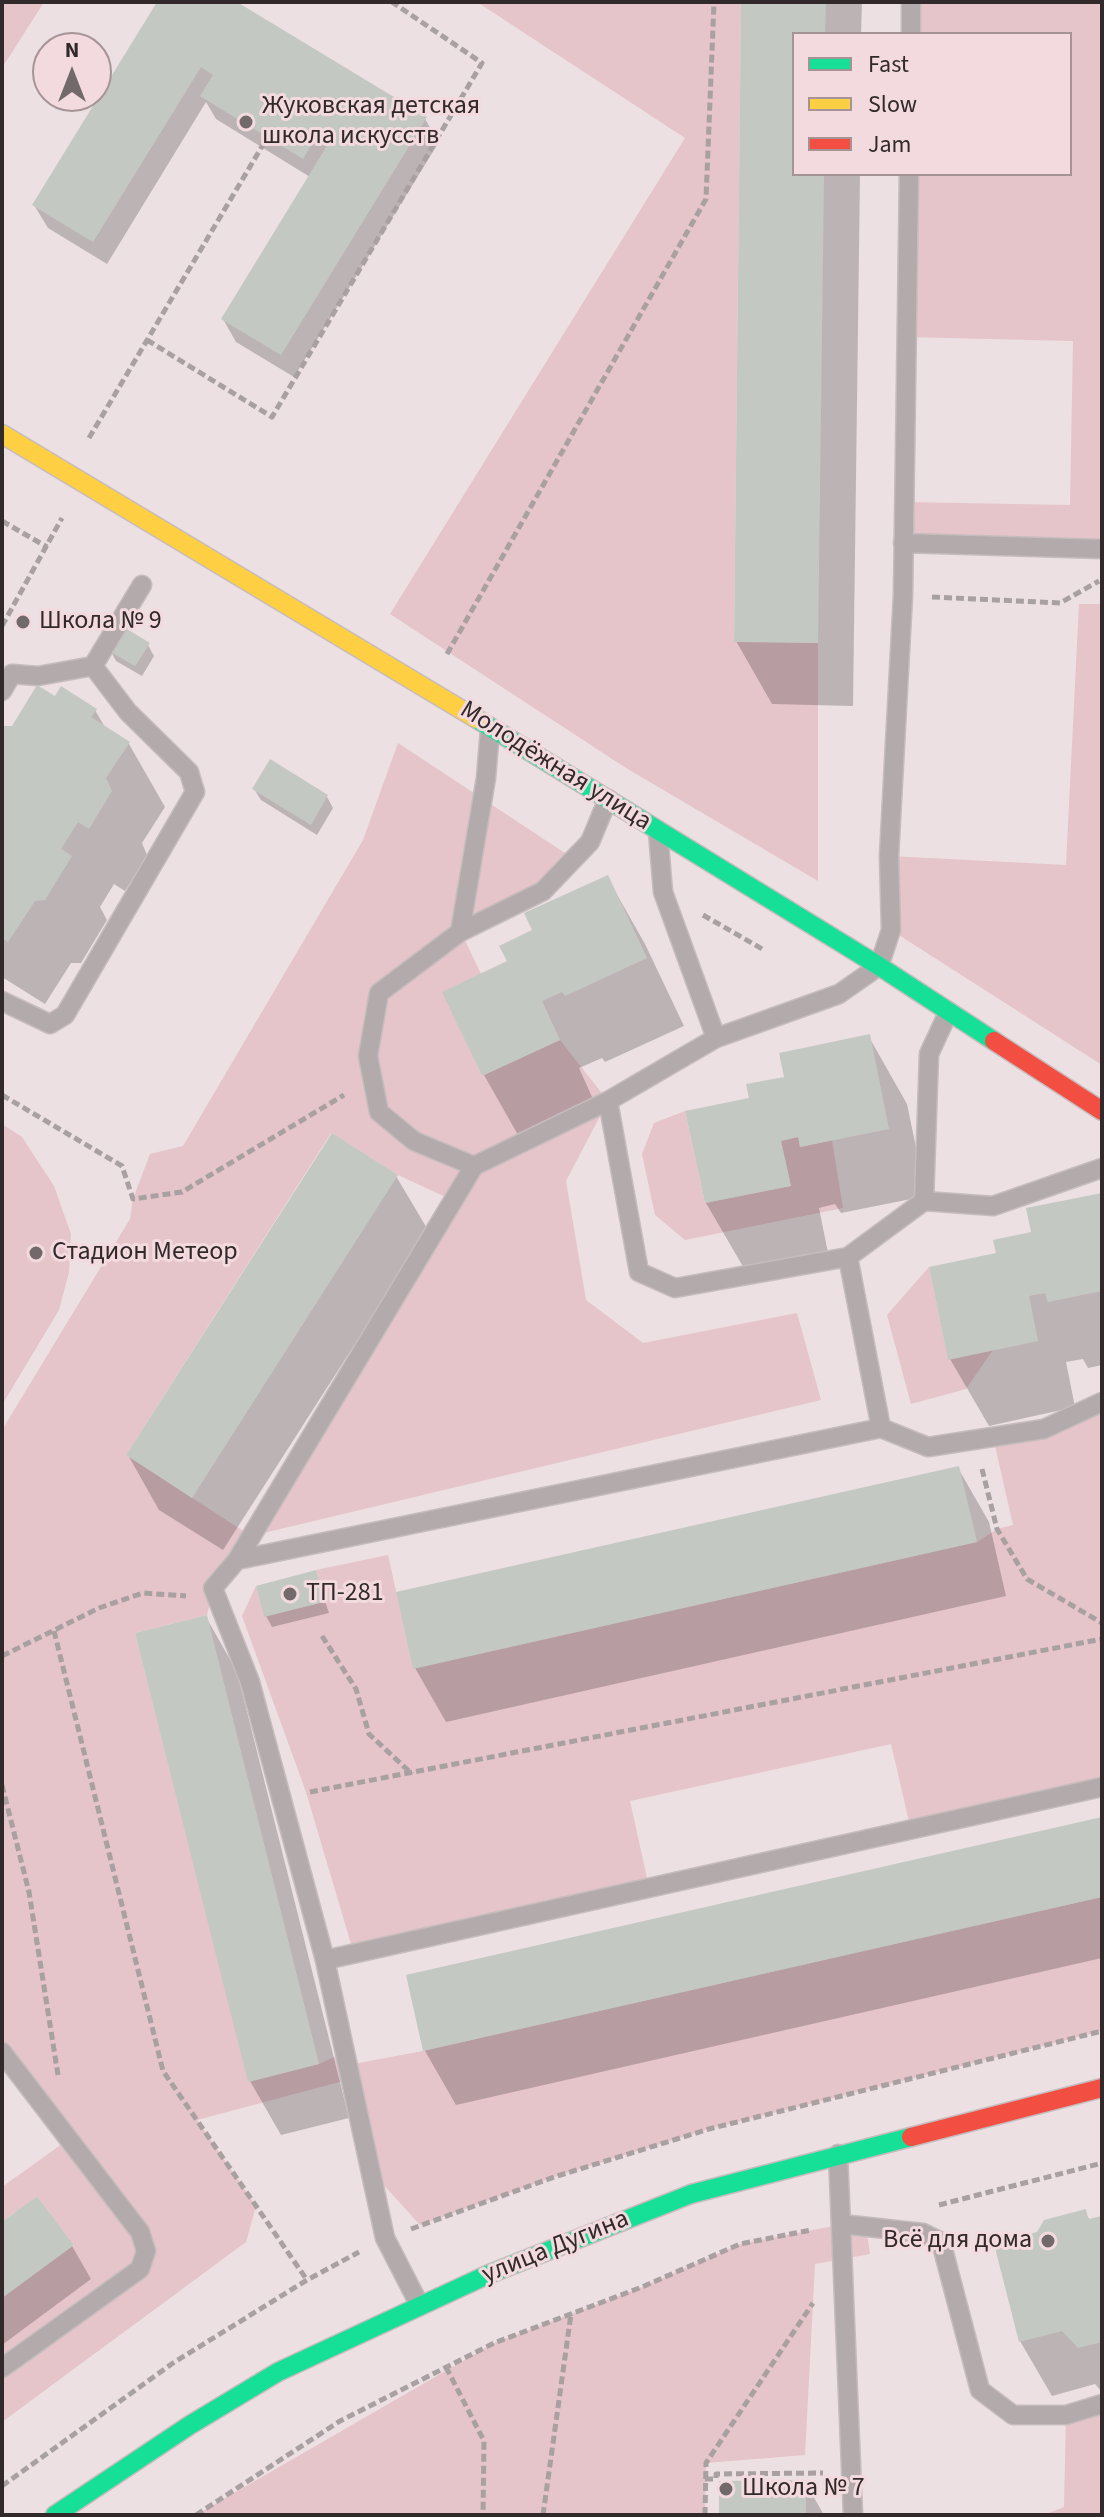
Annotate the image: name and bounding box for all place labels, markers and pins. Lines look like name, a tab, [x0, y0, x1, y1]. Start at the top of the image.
place label: Жуковская детская школа искусств	[262, 91, 480, 152]
marker: Жуковская детская школа искусств	[237, 113, 255, 131]
place label: Школа № 9	[39, 606, 162, 638]
marker: Школа № 9	[14, 613, 32, 631]
place label: Стадион Метеор	[52, 1237, 238, 1269]
marker: Стадион Метеор	[27, 1244, 45, 1262]
place label: ТП-281	[306, 1578, 384, 1610]
marker: ТП-281	[281, 1585, 299, 1603]
place label: Всё для дома	[883, 2225, 1032, 2257]
marker: Всё для дома	[1039, 2232, 1057, 2250]
place label: Школа № 7	[742, 2473, 865, 2505]
marker: Школа № 7	[717, 2480, 735, 2498]

